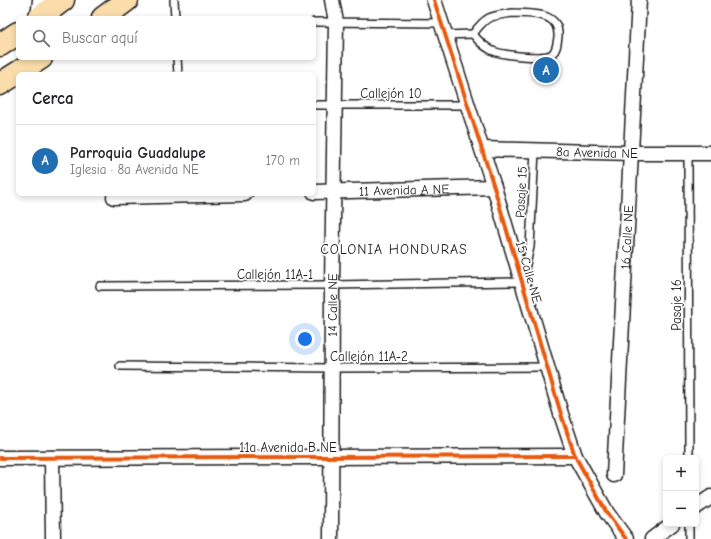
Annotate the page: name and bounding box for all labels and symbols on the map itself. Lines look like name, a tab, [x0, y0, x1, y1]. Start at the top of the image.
pin: A	[533, 55, 559, 85]
street label: Callejón 10	[360, 86, 422, 101]
street label: 8a Avenida NE	[556, 143, 638, 161]
street label: Pasaje 15	[512, 166, 530, 218]
street label: 11 Avenida A NE	[359, 181, 449, 198]
street label: 16 Calle NE	[617, 205, 636, 270]
street label: 15 Calle NE	[513, 239, 545, 305]
district label: COLONIA HONDURAS	[320, 241, 468, 258]
street label: Callejón 11A-1	[237, 267, 313, 282]
street label: 14 Calle NE	[324, 273, 340, 337]
street label: Pasaje 16	[669, 279, 684, 331]
your location	[295, 329, 315, 349]
street label: Callejón 11A-2	[330, 349, 408, 364]
street label: 11a Avenida B NE	[239, 440, 337, 455]

